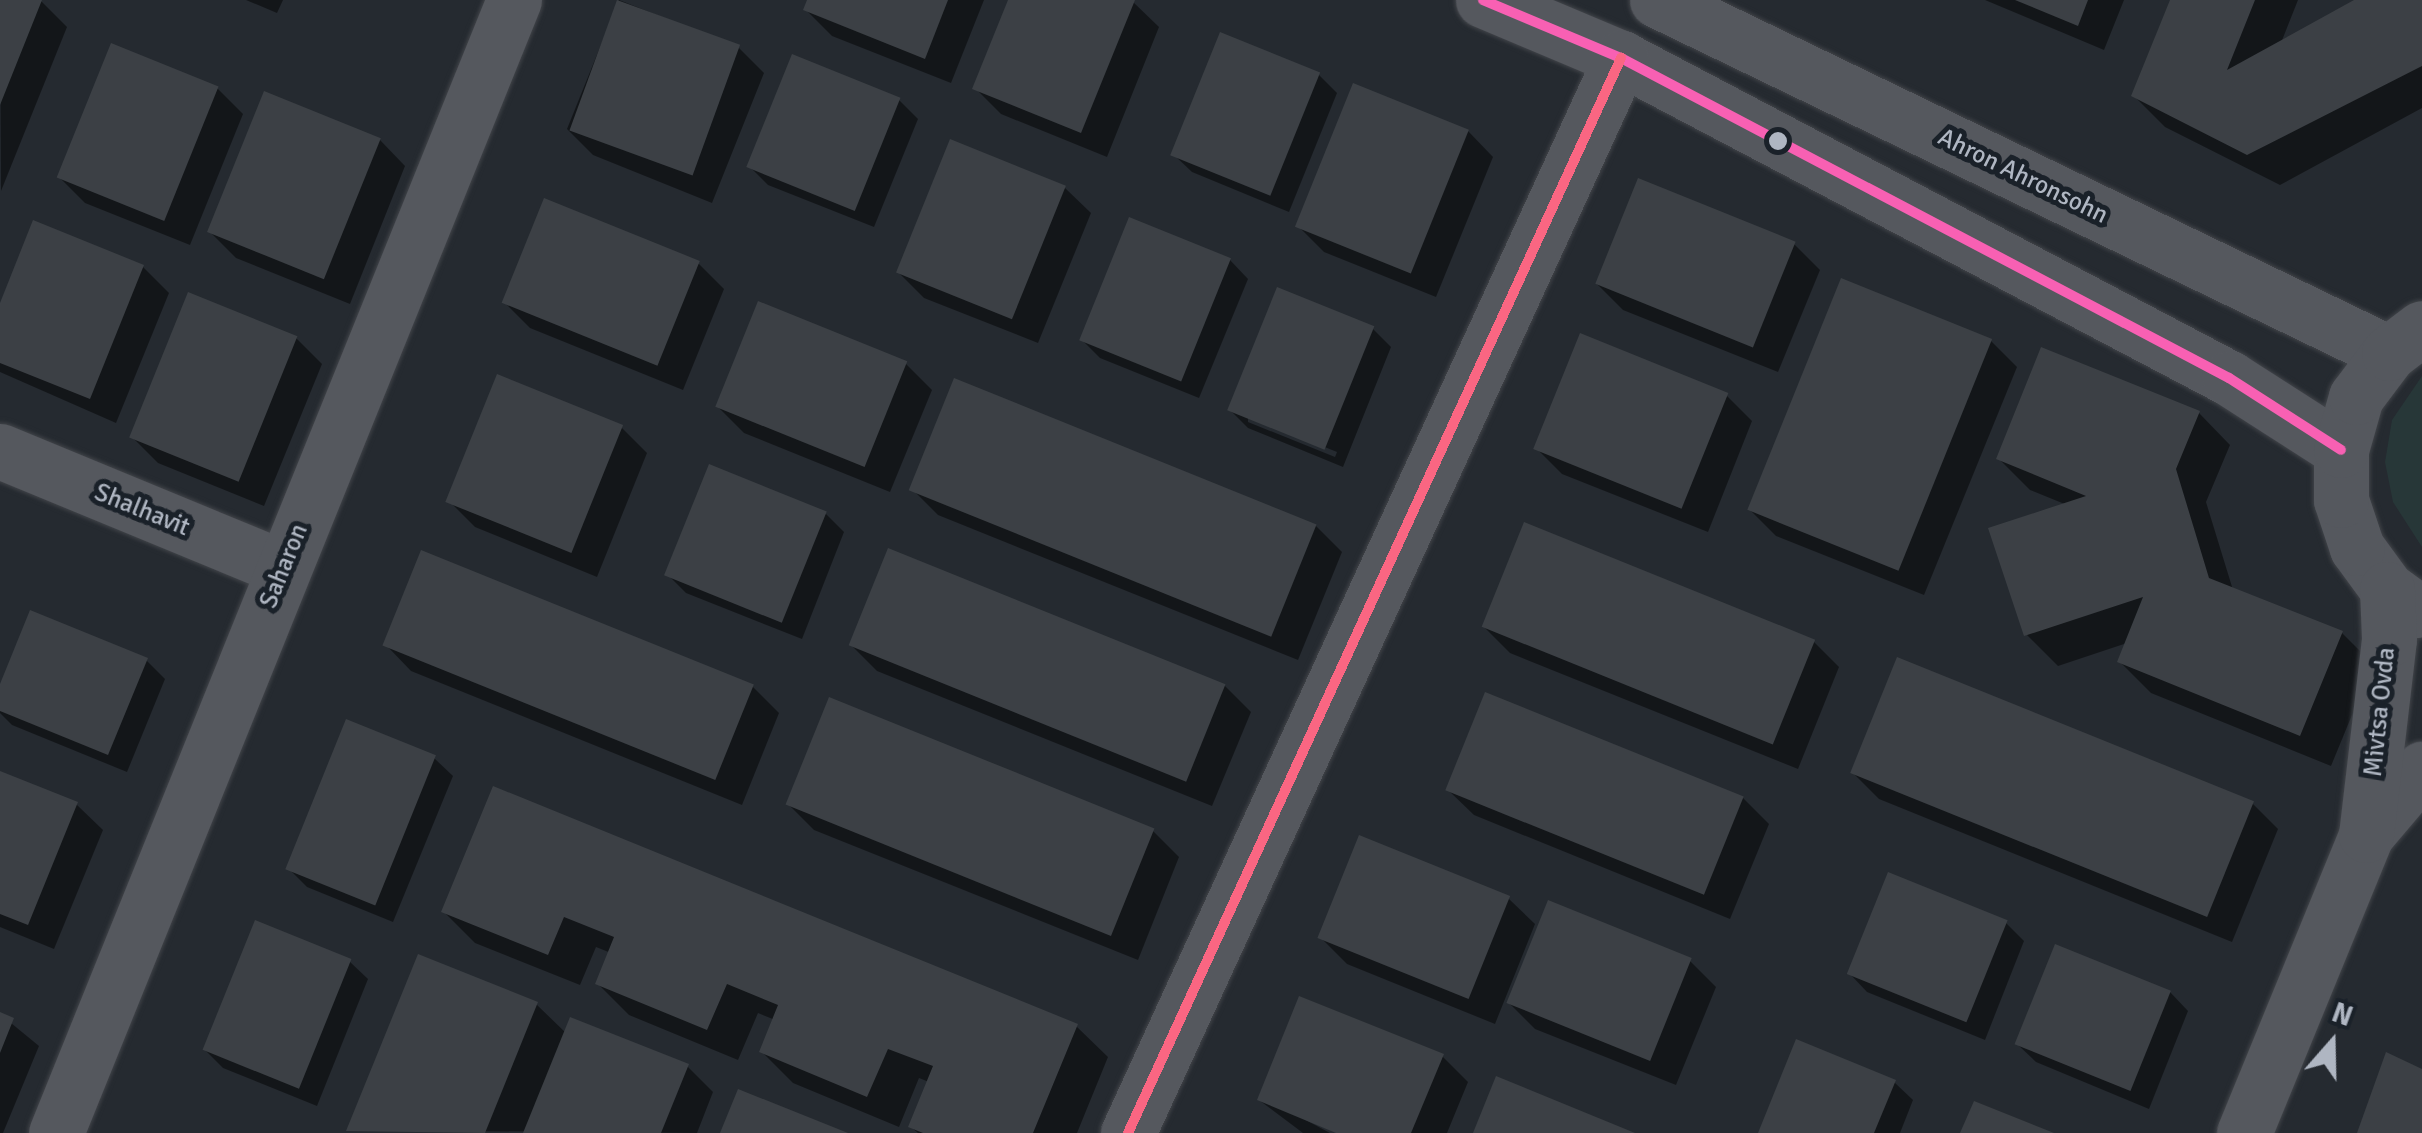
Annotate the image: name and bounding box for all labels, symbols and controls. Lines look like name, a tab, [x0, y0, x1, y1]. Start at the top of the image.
street label: Ahron Ahronsohn	[1933, 122, 2113, 230]
unlabelled marker	[1768, 131, 1788, 151]
street label: Shalhavit	[90, 477, 194, 543]
street label: Saharon	[254, 519, 314, 613]
street label: Mivtsa Ovda	[2358, 646, 2402, 778]
north arrow	[2282, 993, 2382, 1093]
text: N	[2327, 995, 2357, 1034]

